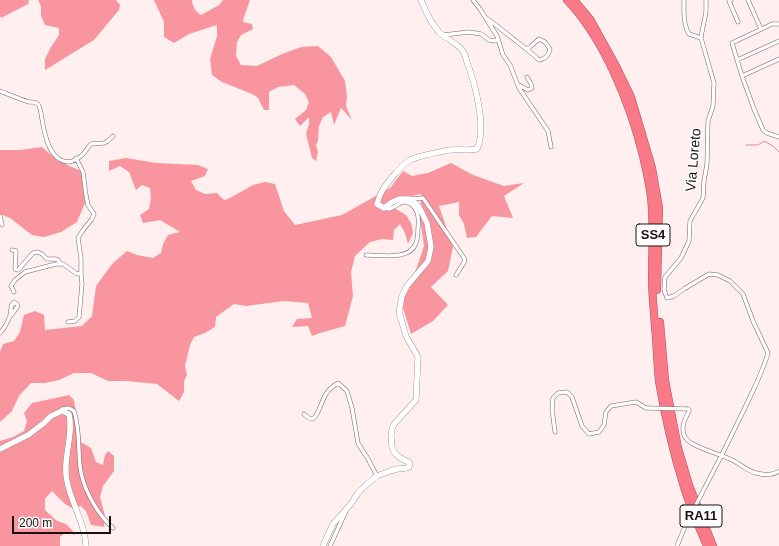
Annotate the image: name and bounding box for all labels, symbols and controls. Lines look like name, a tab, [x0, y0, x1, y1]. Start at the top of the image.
street label: Via Loreto	[683, 128, 705, 192]
road number: SS4	[636, 224, 670, 246]
road number: RA11	[680, 505, 722, 527]
scale bar	[14, 508, 113, 534]
text: 200 m	[19, 516, 52, 530]

